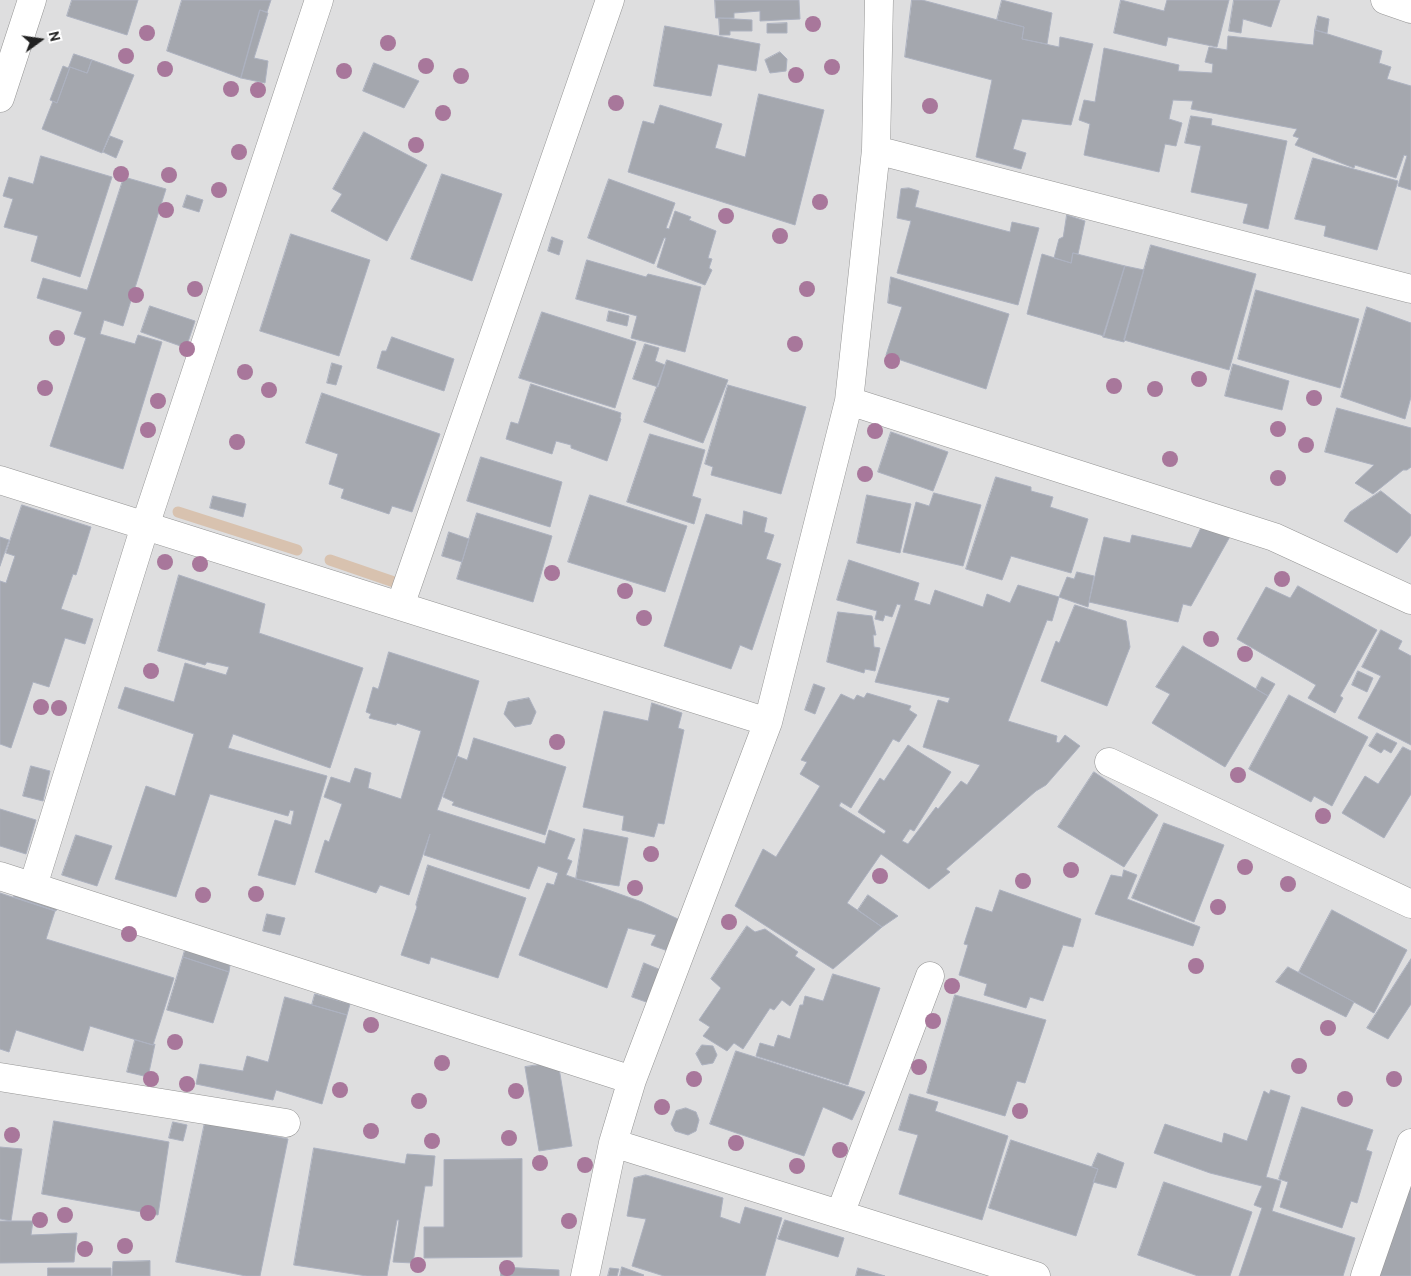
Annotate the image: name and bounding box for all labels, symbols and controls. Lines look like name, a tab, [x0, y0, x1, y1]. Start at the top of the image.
north arrow	[15, 15, 65, 65]
text: N	[45, 29, 64, 43]

